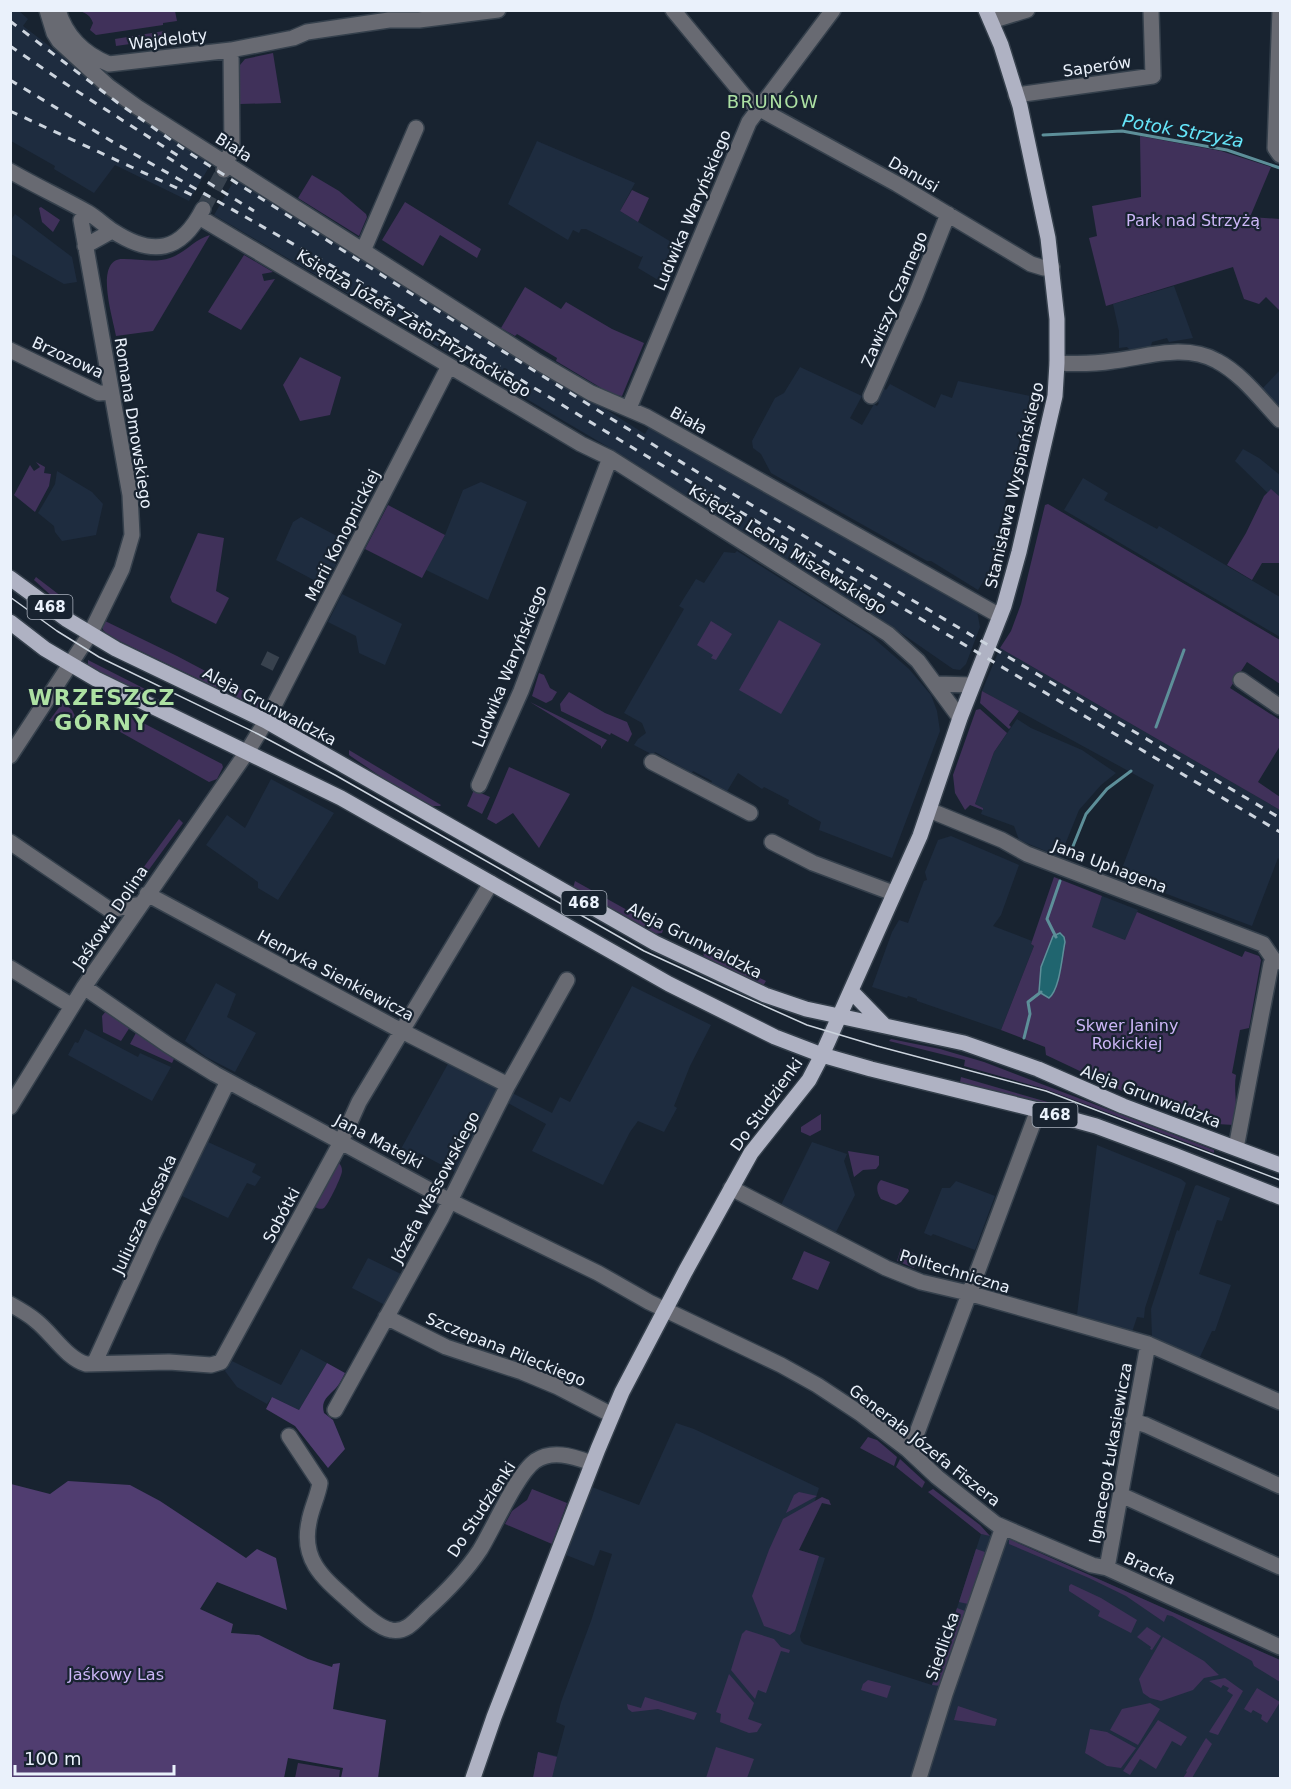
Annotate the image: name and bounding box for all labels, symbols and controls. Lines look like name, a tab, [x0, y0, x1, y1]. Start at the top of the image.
street label: Wajdeloty	[128, 25, 208, 54]
street label: Saperów	[1062, 52, 1133, 81]
district label: BRUNÓW	[727, 91, 819, 112]
water label: Potok Strzyża	[1121, 110, 1245, 151]
street label: Ludwika Waryńskiego	[650, 127, 735, 294]
street label: Biała	[212, 129, 256, 166]
street label: Danusi	[885, 152, 942, 196]
park label: Park nad Strzyżą	[1126, 211, 1260, 230]
street label: Zawiszy Czarnego	[857, 229, 932, 370]
street label: Księdza Józefa Zator-Przytockiego	[293, 246, 534, 401]
street label: Brzozowa	[29, 333, 107, 382]
street label: Romana Dmowskiego	[111, 336, 156, 510]
street label: Stanisława Wyspiańskiego	[981, 380, 1048, 590]
street label: Biała	[667, 403, 711, 438]
street label: Marii Konopnickiej	[301, 466, 384, 604]
street label: Księdza Leona Miszewskiego	[685, 481, 890, 618]
street label: Ludwika Waryńskiego	[468, 582, 551, 750]
road number: 468	[28, 595, 72, 619]
street label: Aleja Grunwaldzka	[200, 663, 340, 750]
district label: WRZESZCZ GÓRNY	[28, 685, 176, 735]
street label: Jana Uphagena	[1049, 836, 1170, 897]
street label: Jaśkowa Dolina	[68, 862, 152, 973]
road number: 468	[562, 891, 606, 915]
street label: Aleja Grunwaldzka	[624, 898, 765, 983]
street label: Henryka Sienkiewicza	[254, 926, 417, 1025]
park label: Skwer Janiny Rokickiej	[1076, 1016, 1178, 1053]
street label: Do Studzienki	[726, 1054, 807, 1155]
street label: Aleja Grunwaldzka	[1078, 1061, 1224, 1132]
road number: 468	[1032, 1103, 1078, 1127]
street label: Józefa Wassowskiego	[387, 1108, 484, 1267]
street label: Jana Matejki	[330, 1110, 426, 1173]
street label: Juliusza Kossaka	[108, 1151, 181, 1278]
street label: Sobótki	[259, 1184, 304, 1246]
street label: Politechniczna	[897, 1246, 1012, 1297]
street label: Szczepana Pileckiego	[423, 1309, 589, 1390]
street label: Ignacego Łukasiewicza	[1085, 1361, 1136, 1545]
street label: Generała Józefa Fiszera	[845, 1380, 1004, 1510]
street label: Do Studzienki	[443, 1458, 519, 1561]
street label: Bracka	[1121, 1548, 1179, 1589]
street label: Siedlicka	[922, 1609, 963, 1683]
park label: Jaśkowy Las	[67, 1665, 164, 1684]
scale bar	[15, 1738, 174, 1776]
text: 100 m	[24, 1748, 82, 1769]

